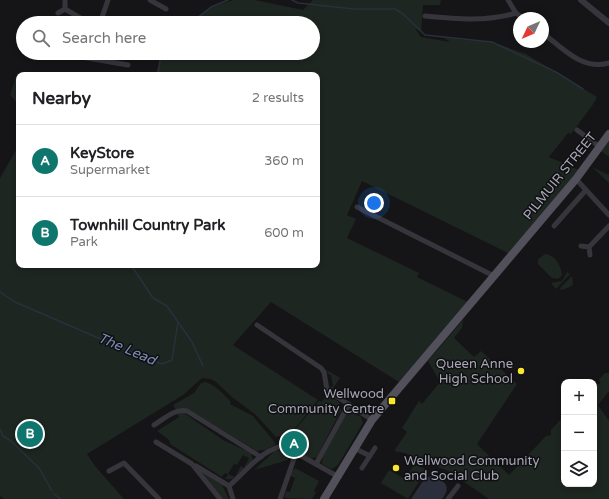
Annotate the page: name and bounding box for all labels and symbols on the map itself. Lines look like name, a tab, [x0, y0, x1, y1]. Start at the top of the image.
north arrow	[513, 12, 549, 48]
street label: PILMUIR STREET	[520, 129, 600, 223]
your location	[364, 193, 384, 213]
water label: The Lead	[95, 329, 160, 370]
place label: Queen Anne High School	[436, 356, 513, 387]
marker: Queen Anne High School	[516, 366, 526, 376]
place label: Wellwood Community Centre	[268, 386, 384, 417]
marker: Wellwood Community Centre	[387, 396, 397, 406]
pin: B	[17, 419, 43, 449]
pin: A	[281, 429, 307, 459]
place label: Wellwood Community and Social Club	[404, 453, 540, 484]
marker: Wellwood Community and Social Club	[391, 463, 401, 473]

